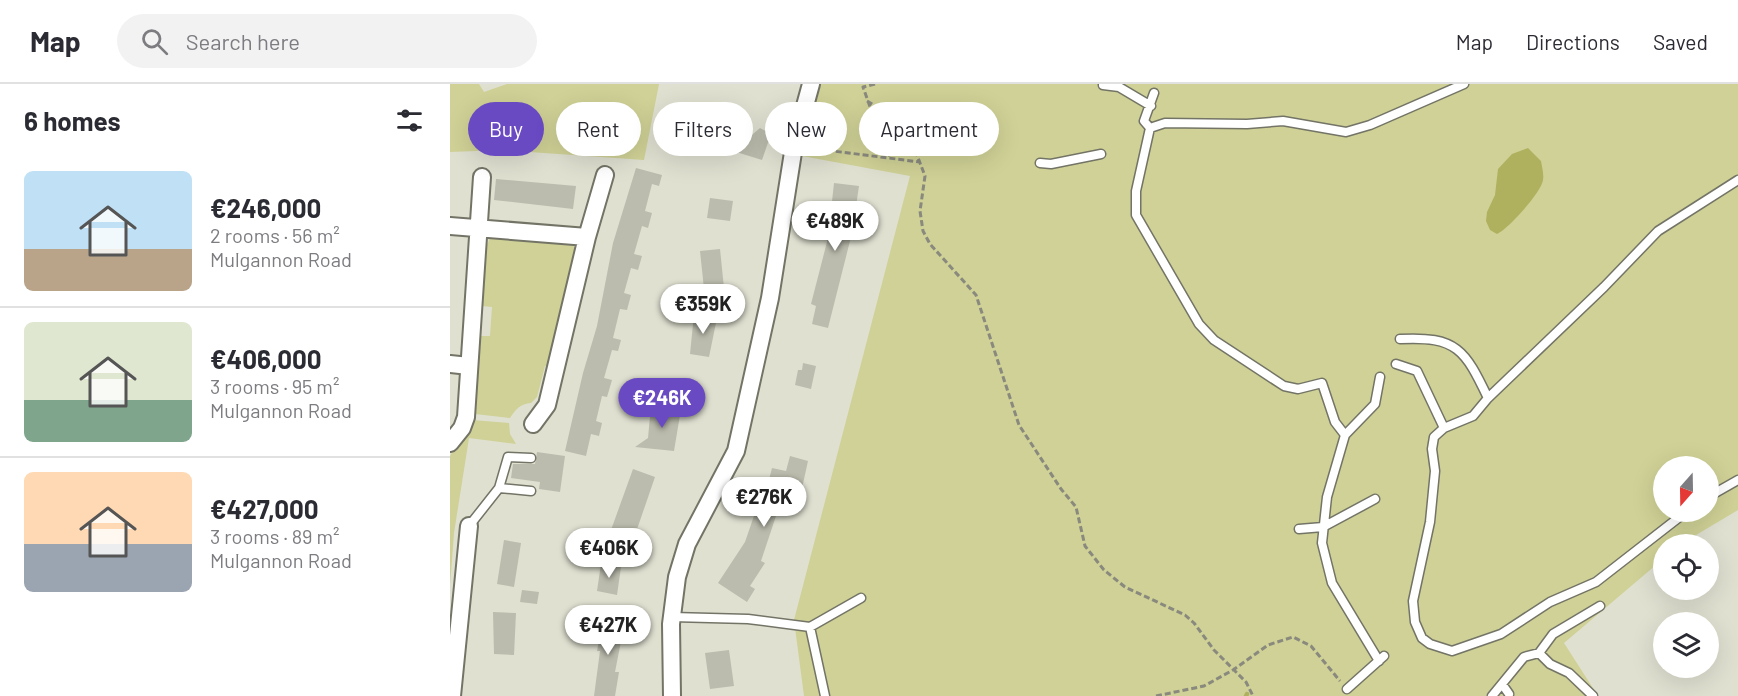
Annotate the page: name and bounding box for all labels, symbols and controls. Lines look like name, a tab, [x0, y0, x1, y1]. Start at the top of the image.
search box	[117, 14, 537, 68]
text: Map	[30, 24, 81, 58]
icon: search	[138, 25, 171, 58]
text: Search here	[186, 28, 300, 54]
text: Map	[1456, 29, 1493, 54]
text: Directions	[1526, 29, 1620, 54]
text: Saved	[1653, 29, 1708, 54]
chip: Buy	[468, 102, 544, 156]
chip: Rent	[556, 102, 641, 156]
chip: Filters	[653, 102, 753, 156]
chip: New	[765, 102, 847, 156]
chip: Apartment	[859, 102, 999, 156]
icon: filters	[393, 104, 426, 137]
text: 6 homes	[24, 105, 121, 136]
text: €246,000	[210, 192, 321, 223]
icon: home	[72, 195, 144, 267]
pin: €489K	[793, 201, 877, 252]
text: €489K	[806, 208, 864, 232]
text: 2 rooms · 56 m²	[210, 223, 340, 247]
text: Mulgannon Road	[210, 247, 352, 271]
pin: €359K	[661, 284, 745, 335]
text: €359K	[674, 291, 732, 315]
text: €406,000	[210, 343, 322, 374]
icon: home	[72, 346, 144, 418]
text: 3 rooms · 95 m²	[210, 374, 339, 398]
pin: €246K	[620, 378, 704, 429]
text: €246K	[632, 385, 692, 409]
text: Mulgannon Road	[210, 398, 352, 422]
north arrow	[1653, 456, 1719, 522]
map controls	[1653, 456, 1719, 678]
pin: €276K	[722, 477, 806, 528]
text: €276K	[735, 484, 793, 508]
text: €427,000	[210, 493, 319, 524]
icon: home	[72, 496, 144, 568]
text: 3 rooms · 89 m²	[210, 524, 340, 548]
pin: €406K	[567, 528, 651, 579]
button: locate	[1653, 534, 1719, 600]
text: €406K	[579, 535, 639, 559]
text: Mulgannon Road	[210, 548, 352, 572]
pin: €427K	[566, 605, 650, 656]
text: €427K	[579, 612, 637, 636]
button: layers	[1653, 612, 1719, 678]

